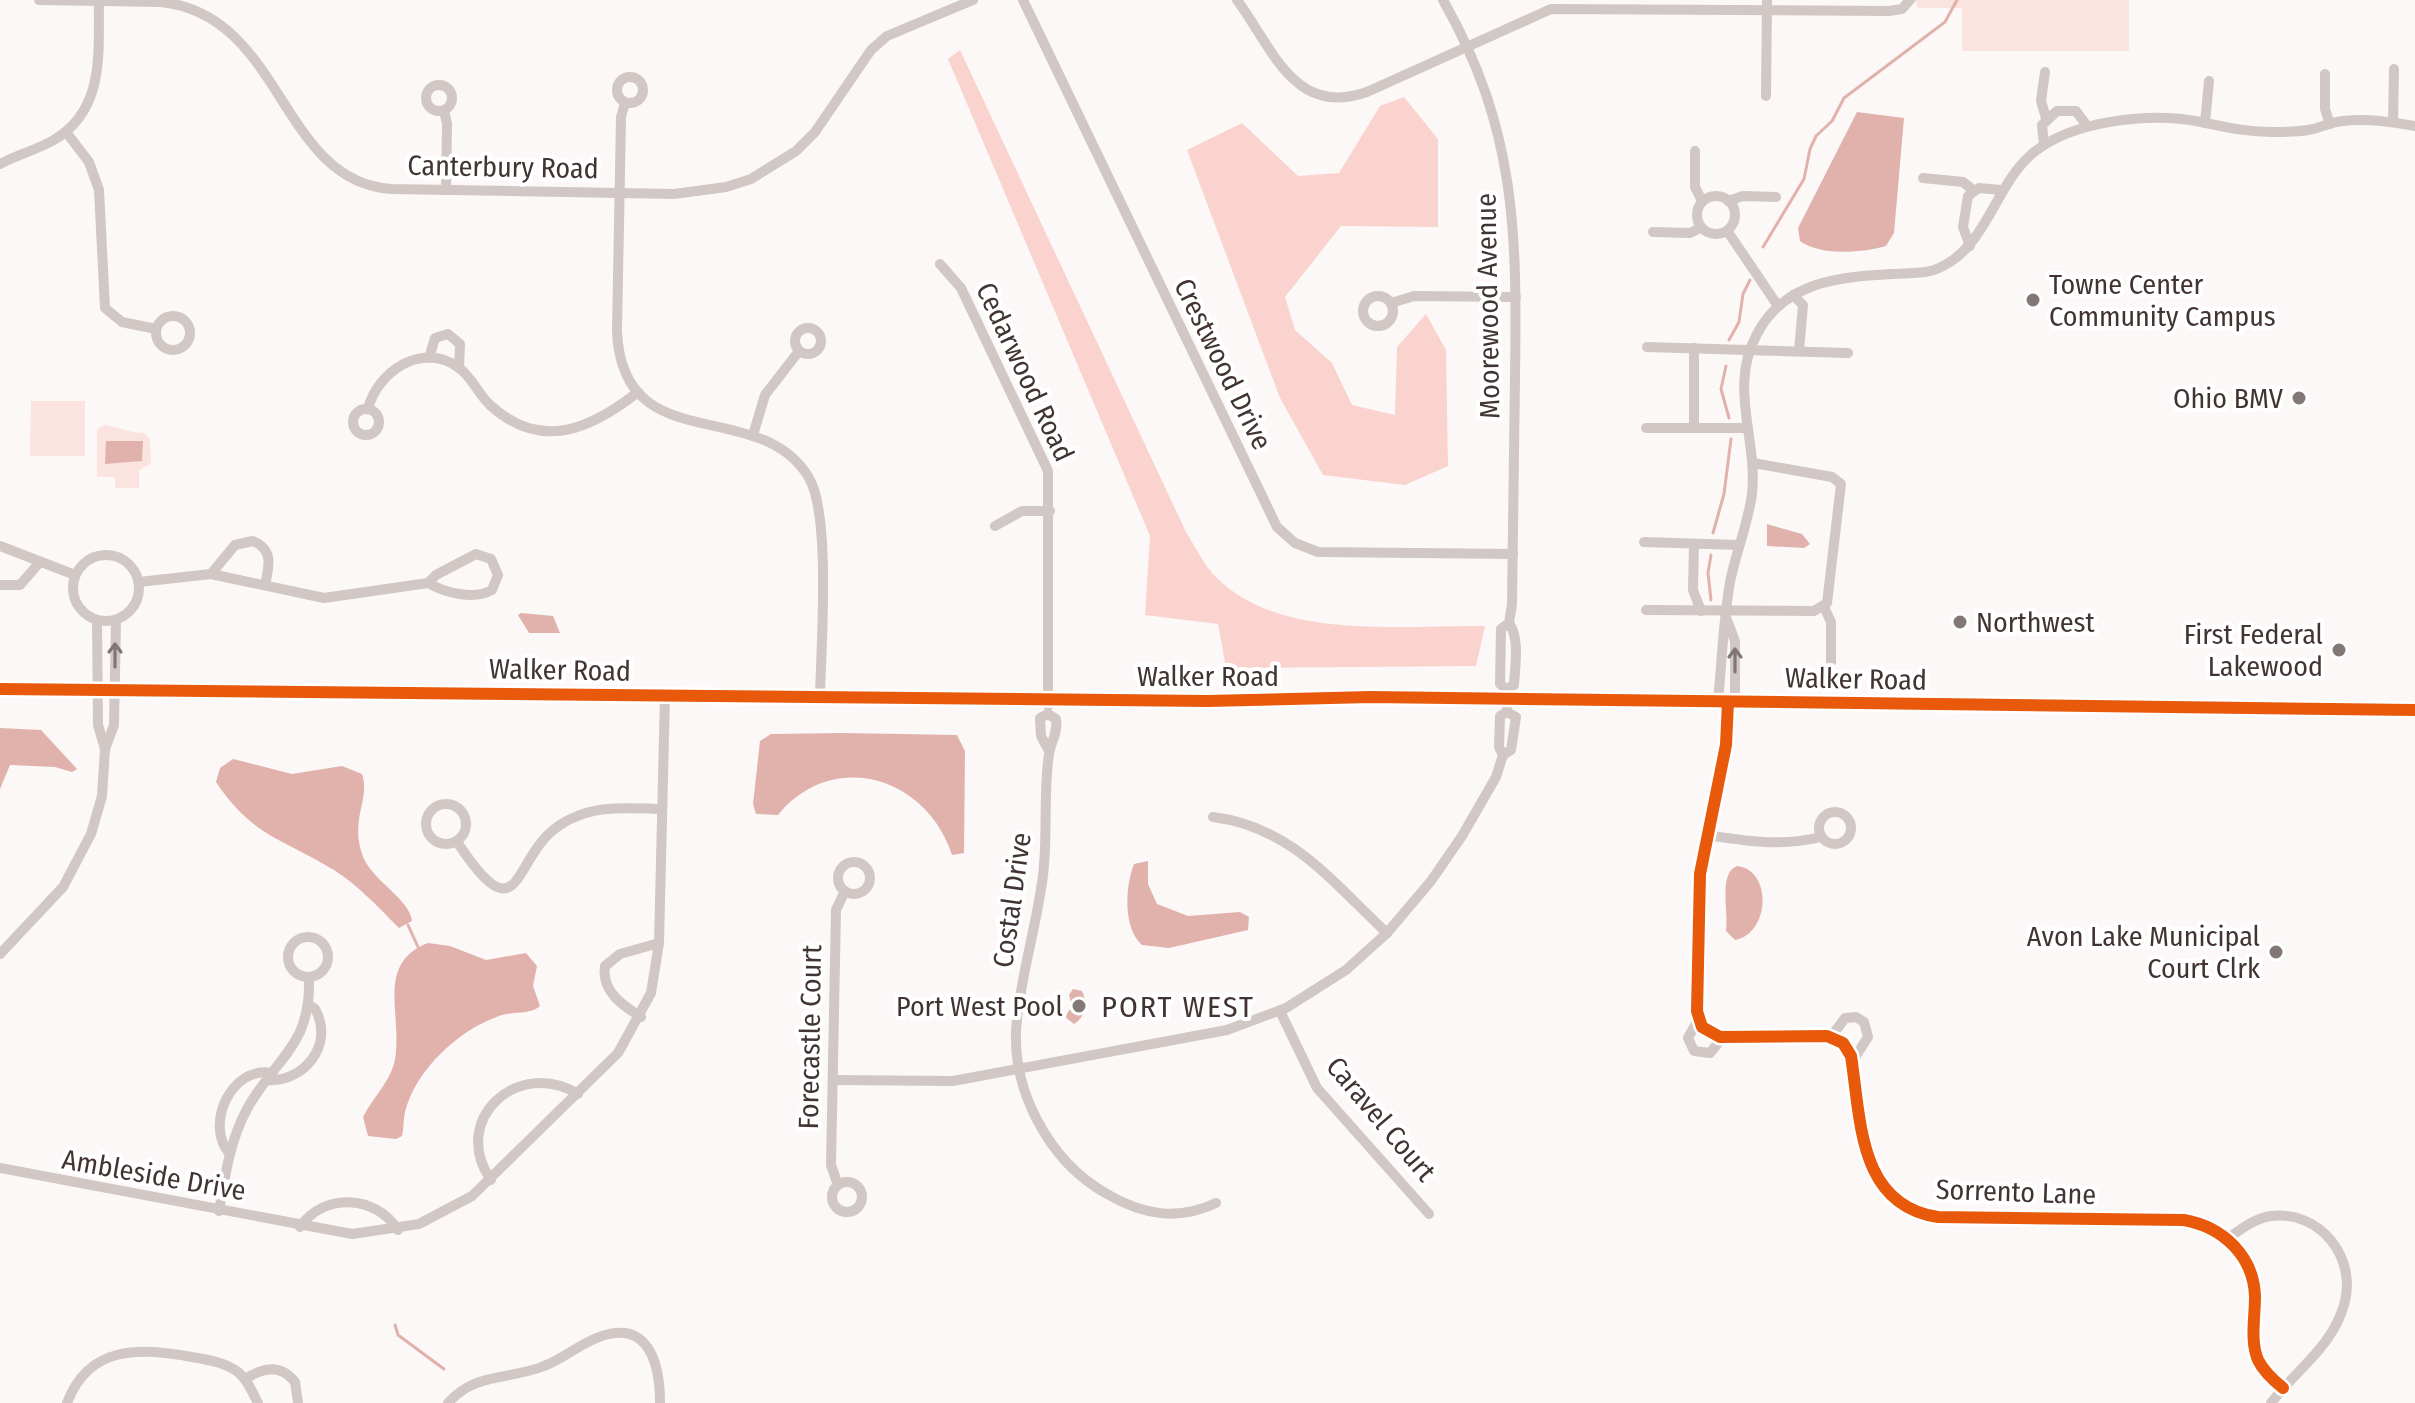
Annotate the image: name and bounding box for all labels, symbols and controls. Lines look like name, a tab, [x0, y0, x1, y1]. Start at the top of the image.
street label: Canterbury Road	[407, 149, 599, 185]
street label: Moorewood Avenue	[1470, 193, 1506, 419]
place label: Towne Center Community Campus	[2049, 268, 2276, 333]
street label: Crestwood Drive	[1167, 273, 1279, 455]
street label: Cedarwood Road	[969, 277, 1081, 467]
marker: Towne Center Community Campus	[2024, 291, 2042, 309]
place label: Ohio BMV	[2173, 382, 2284, 415]
marker: Ohio BMV	[2290, 389, 2308, 407]
place label: Northwest	[1976, 606, 2096, 639]
marker: Northwest	[1951, 613, 1969, 631]
place label: First Federal Lakewood	[2184, 618, 2323, 683]
marker: First Federal Lakewood	[2330, 641, 2348, 659]
one-way arrow	[107, 642, 123, 669]
one-way arrow	[1727, 647, 1743, 674]
street label: Walker Road	[489, 652, 631, 688]
street label: Walker Road	[1137, 660, 1279, 693]
street label: Walker Road	[1785, 661, 1927, 697]
street label: Costal Drive	[986, 830, 1038, 970]
place label: Avon Lake Municipal Court Clrk	[2027, 920, 2261, 985]
marker: Avon Lake Municipal Court Clrk	[2267, 943, 2285, 961]
street label: Forecastle Court	[792, 944, 828, 1130]
district label: PORT WEST	[1101, 989, 1255, 1025]
place label: Port West Pool	[896, 990, 1063, 1023]
marker: Port West Pool	[1070, 997, 1088, 1015]
street label: Caravel Court	[1320, 1050, 1443, 1188]
street label: Ambleside Drive	[60, 1143, 248, 1207]
street label: Sorrento Lane	[1935, 1173, 2097, 1211]

